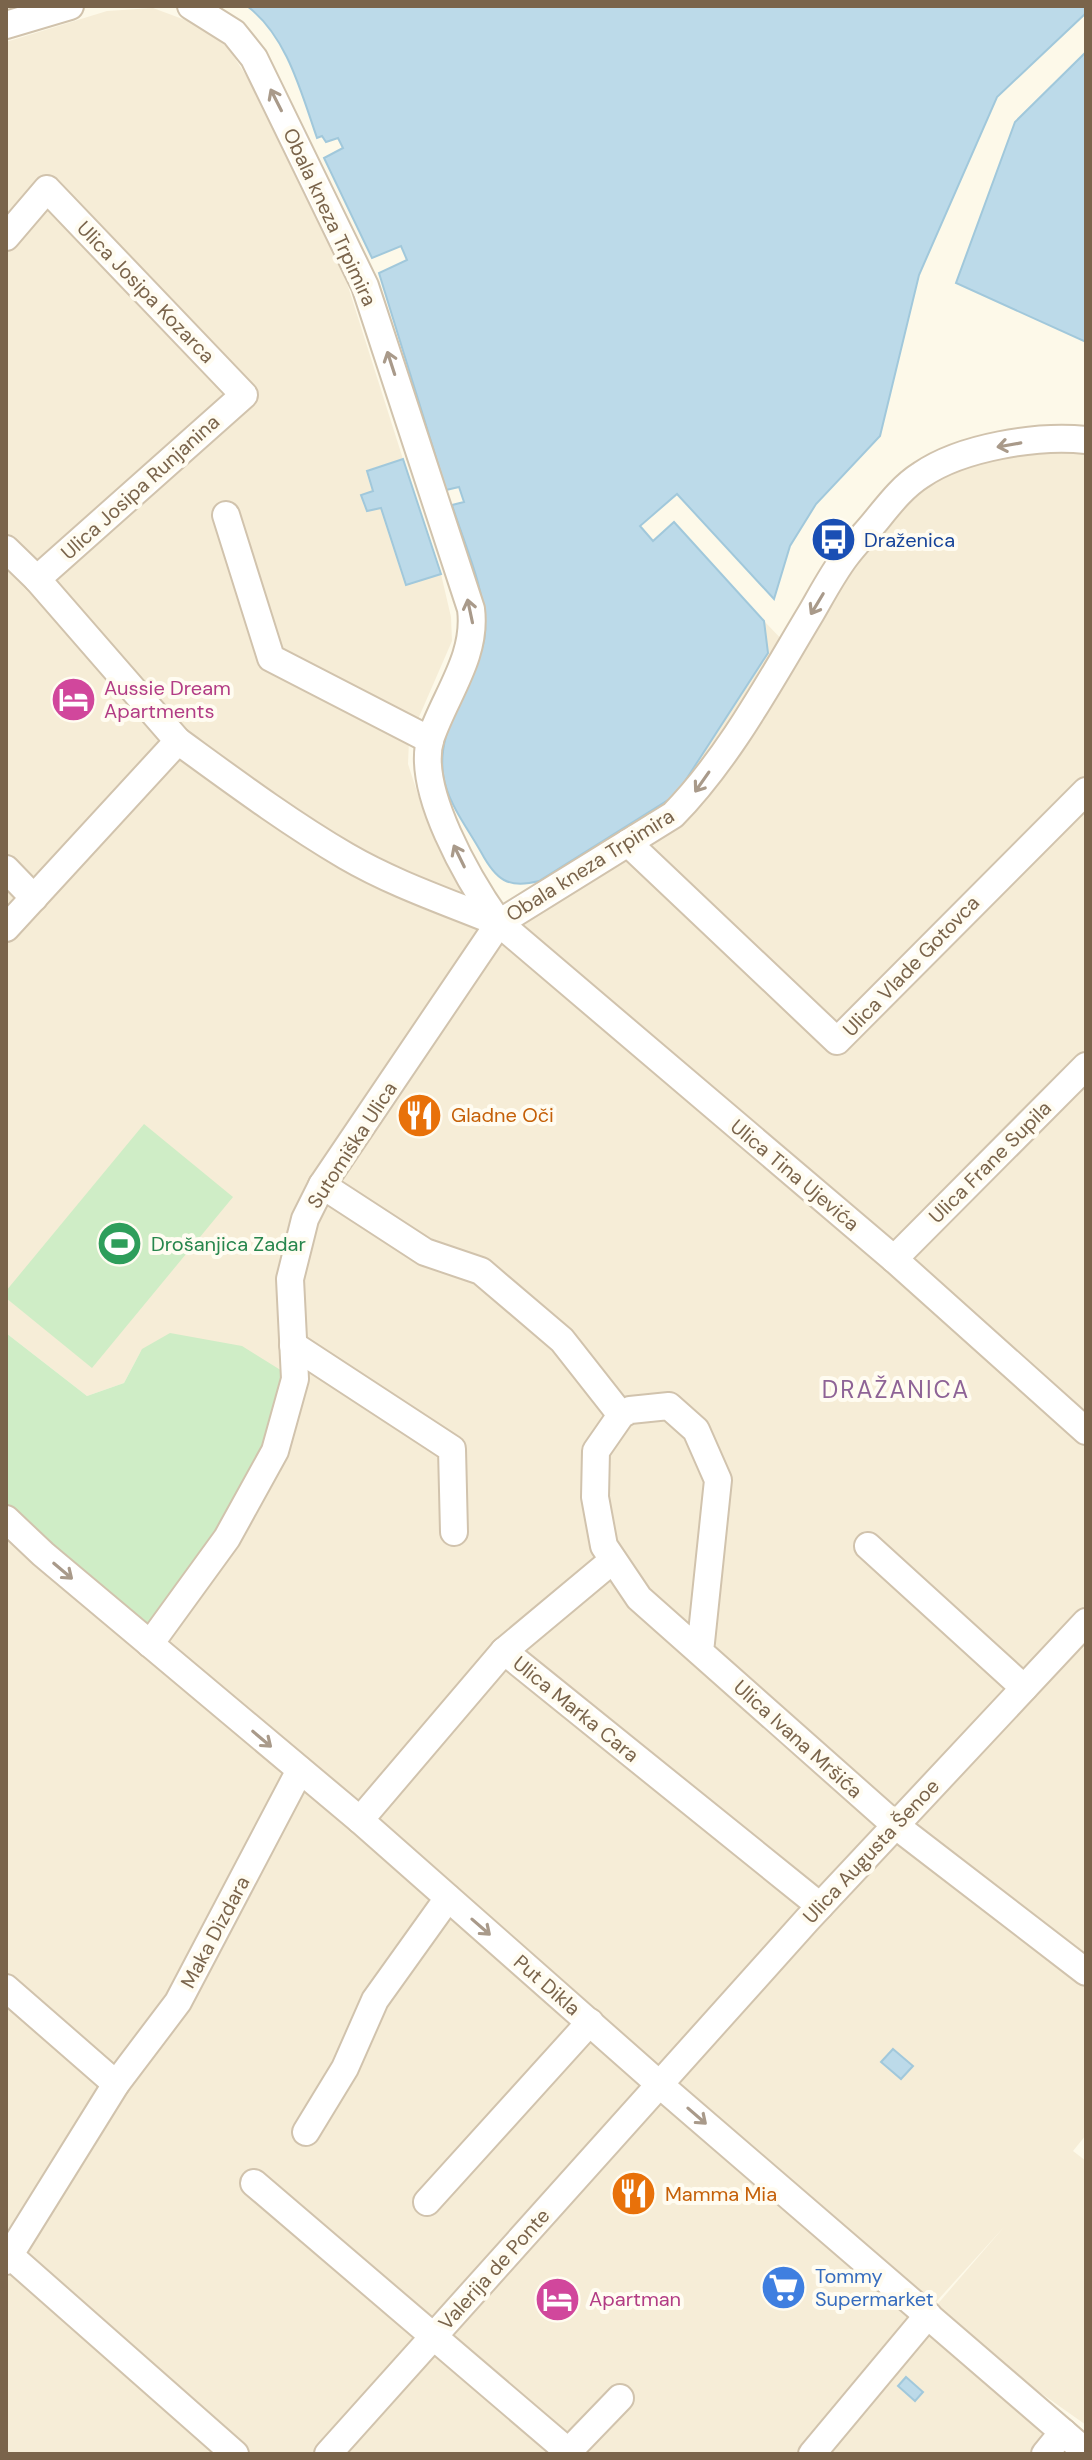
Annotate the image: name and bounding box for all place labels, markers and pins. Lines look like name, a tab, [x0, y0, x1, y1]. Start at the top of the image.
bus stop icon: Draženica	[809, 516, 857, 564]
place label: Draženica	[864, 527, 955, 553]
hotel icon: Aussie Dream Apartments	[49, 675, 97, 723]
place label: Aussie Dream Apartments	[104, 675, 231, 724]
restaurant icon: Gladne Oči	[396, 1091, 444, 1139]
place label: Gladne Oči	[451, 1102, 554, 1128]
sports icon: Drošanjica Zadar	[96, 1220, 144, 1268]
place label: Drošanjica Zadar	[151, 1231, 306, 1257]
restaurant icon: Mamma Mia	[610, 2170, 658, 2218]
place label: Mamma Mia	[665, 2181, 777, 2207]
place label: Tommy Supermarket	[815, 2263, 934, 2312]
supermarket icon: Tommy Supermarket	[760, 2264, 808, 2312]
hotel icon: Apartman	[534, 2275, 582, 2323]
place label: Apartman	[589, 2286, 681, 2312]

